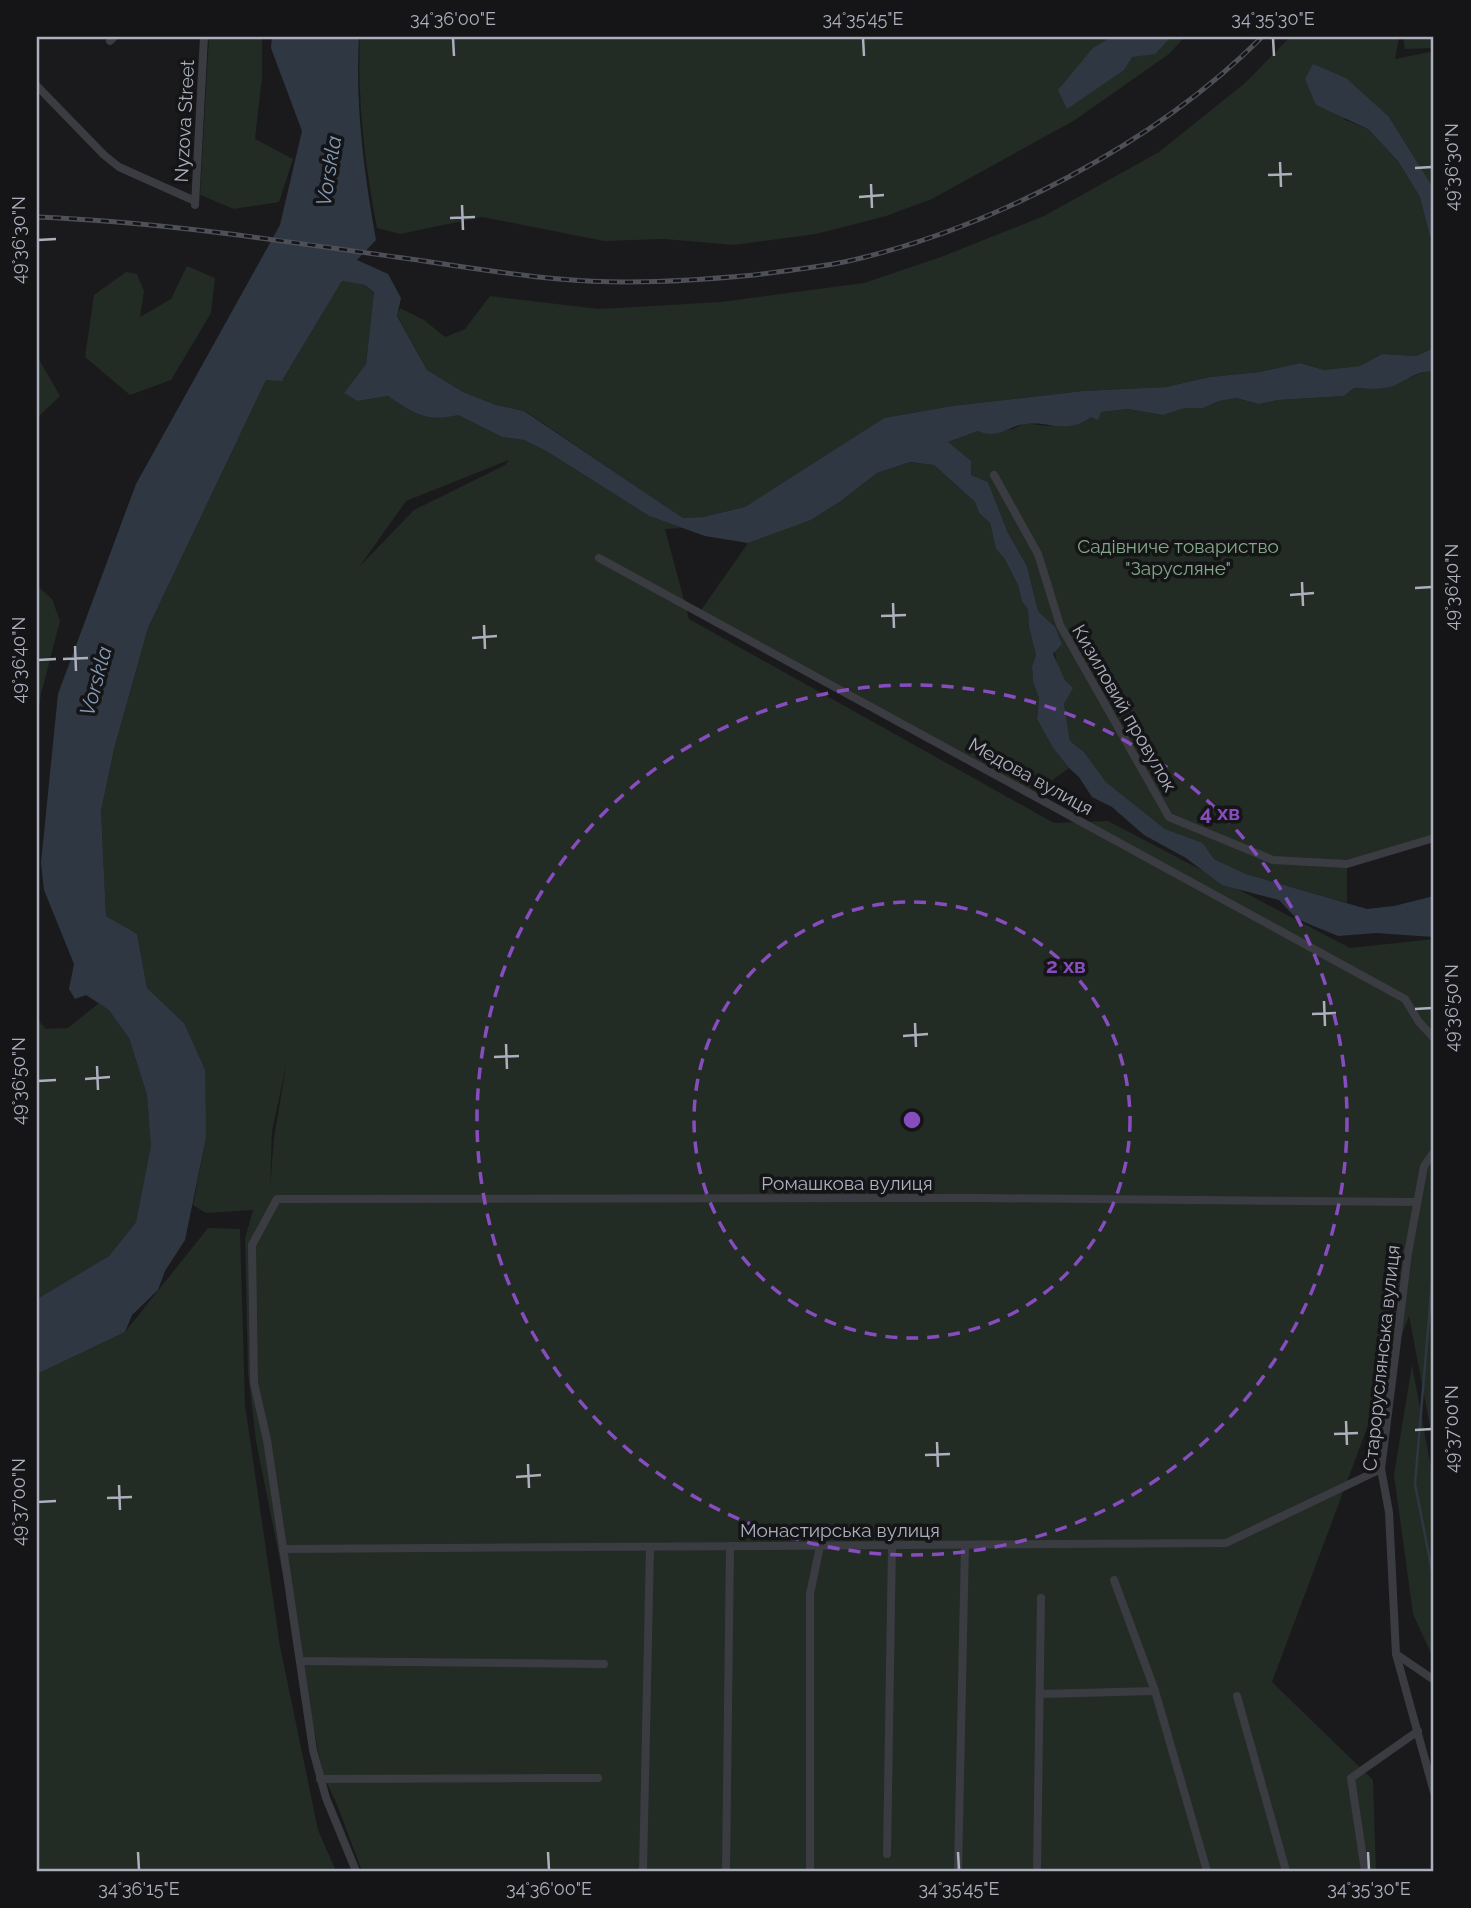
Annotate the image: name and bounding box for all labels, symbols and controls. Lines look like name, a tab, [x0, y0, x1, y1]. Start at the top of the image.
text: 34°36'00"E	[410, 8, 496, 29]
text: 34°35'45"E	[822, 8, 904, 29]
text: 34°35'30"E	[1231, 8, 1315, 29]
street label: Nyzova Street	[170, 58, 198, 183]
text: 49°36'30"N	[1441, 123, 1462, 211]
water label: Vorskla	[311, 134, 346, 208]
text: 49°36'30"N	[8, 196, 29, 284]
park label: Садівниче товариство "Зарусляне"	[1077, 535, 1279, 579]
text: 49°36'40"N	[1441, 544, 1462, 630]
text: 49°36'40"N	[8, 617, 29, 703]
street label: Кизиловий провулок	[1068, 621, 1182, 796]
water label: Vorskla	[74, 643, 117, 718]
street label: Медова вулиця	[965, 733, 1097, 819]
text: 4 хв	[1200, 800, 1240, 825]
text: 2 хв	[1046, 953, 1086, 978]
text: 49°36'50"N	[1441, 964, 1462, 1052]
text: 49°36'50"N	[8, 1037, 29, 1125]
centre of rings	[900, 1108, 924, 1132]
street label: Ромашкова вулиця	[761, 1172, 933, 1194]
street label: Староруслянська вулиця	[1358, 1244, 1404, 1472]
text: 49°37'00"N	[1441, 1385, 1462, 1473]
text: 49°37'00"N	[8, 1458, 29, 1546]
street label: Монастирська вулиця	[740, 1519, 940, 1541]
text: 34°36'15"E	[98, 1878, 180, 1899]
text: 34°36'00"E	[506, 1878, 592, 1899]
text: 34°35'45"E	[918, 1878, 1000, 1899]
text: 34°35'30"E	[1327, 1878, 1411, 1899]

